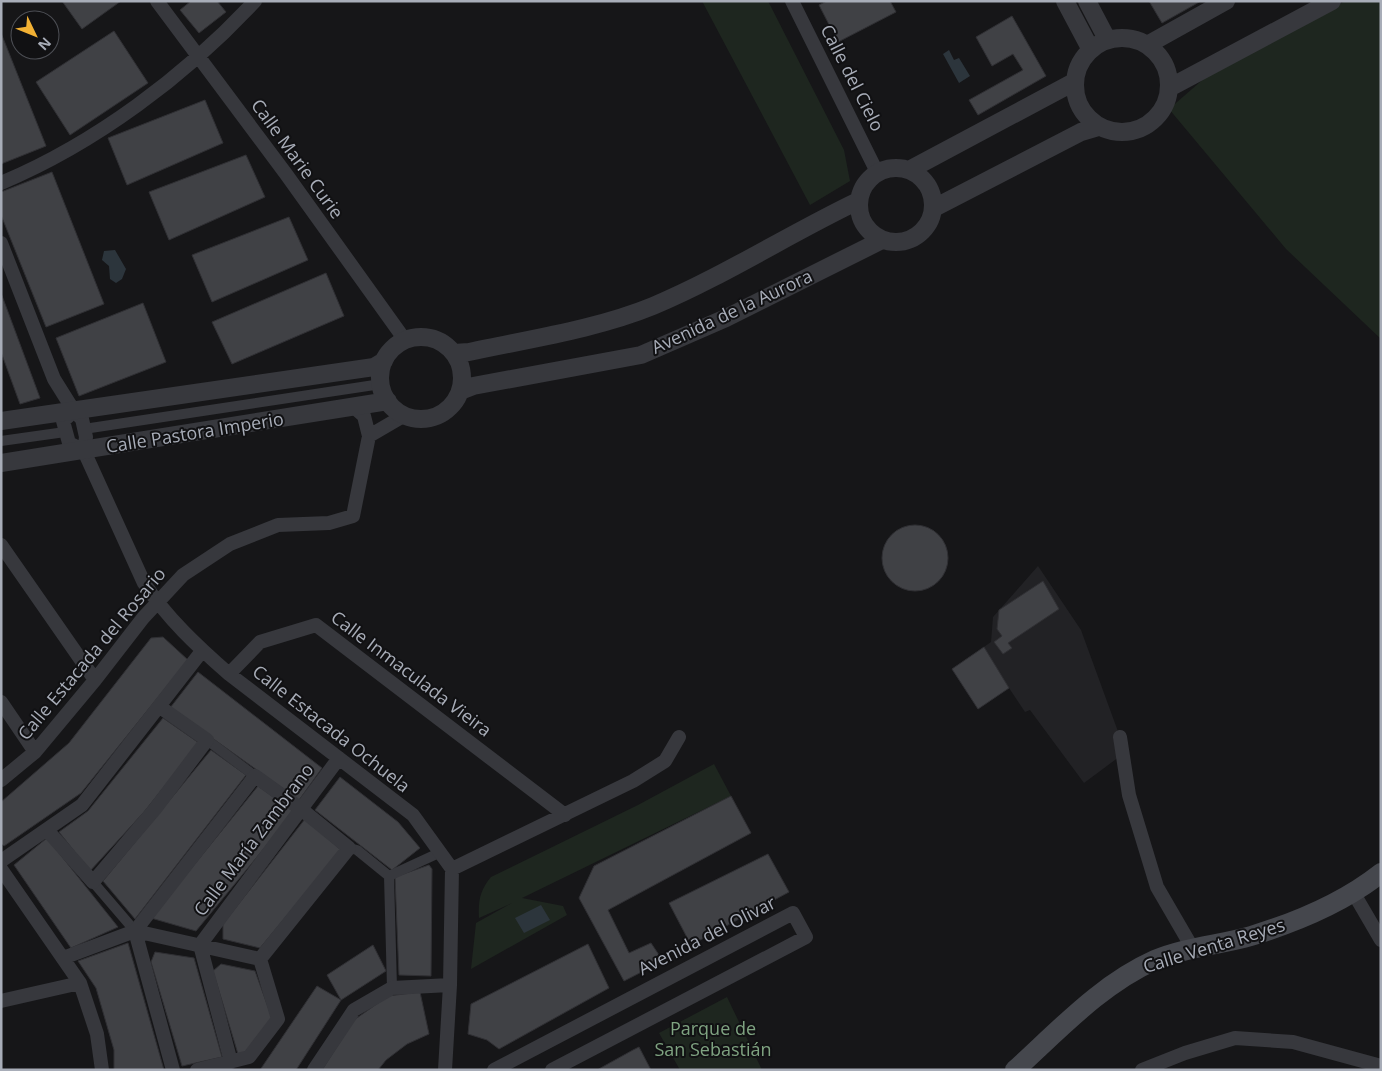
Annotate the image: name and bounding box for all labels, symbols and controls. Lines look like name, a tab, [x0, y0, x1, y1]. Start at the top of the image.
north arrow	[10, 10, 60, 60]
street label: Calle del Cielo	[816, 20, 890, 135]
text: N	[34, 34, 56, 55]
street label: Calle Marie Curie	[246, 94, 349, 223]
street label: Avenida de la Aurora	[647, 263, 816, 359]
street label: Calle Pastora Imperio	[104, 406, 285, 458]
street label: Calle Estacada del Rosario	[12, 562, 171, 745]
street label: Calle Inmaculada Vieira	[326, 605, 497, 742]
street label: Calle Estacada Ochuela	[248, 659, 415, 797]
street label: Calle María Zambrano	[188, 758, 319, 921]
street label: Avenida del Olivar	[634, 890, 780, 980]
street label: Calle Venta Reyes	[1140, 912, 1288, 978]
park label: Parque de San Sebastián	[654, 1016, 772, 1061]

